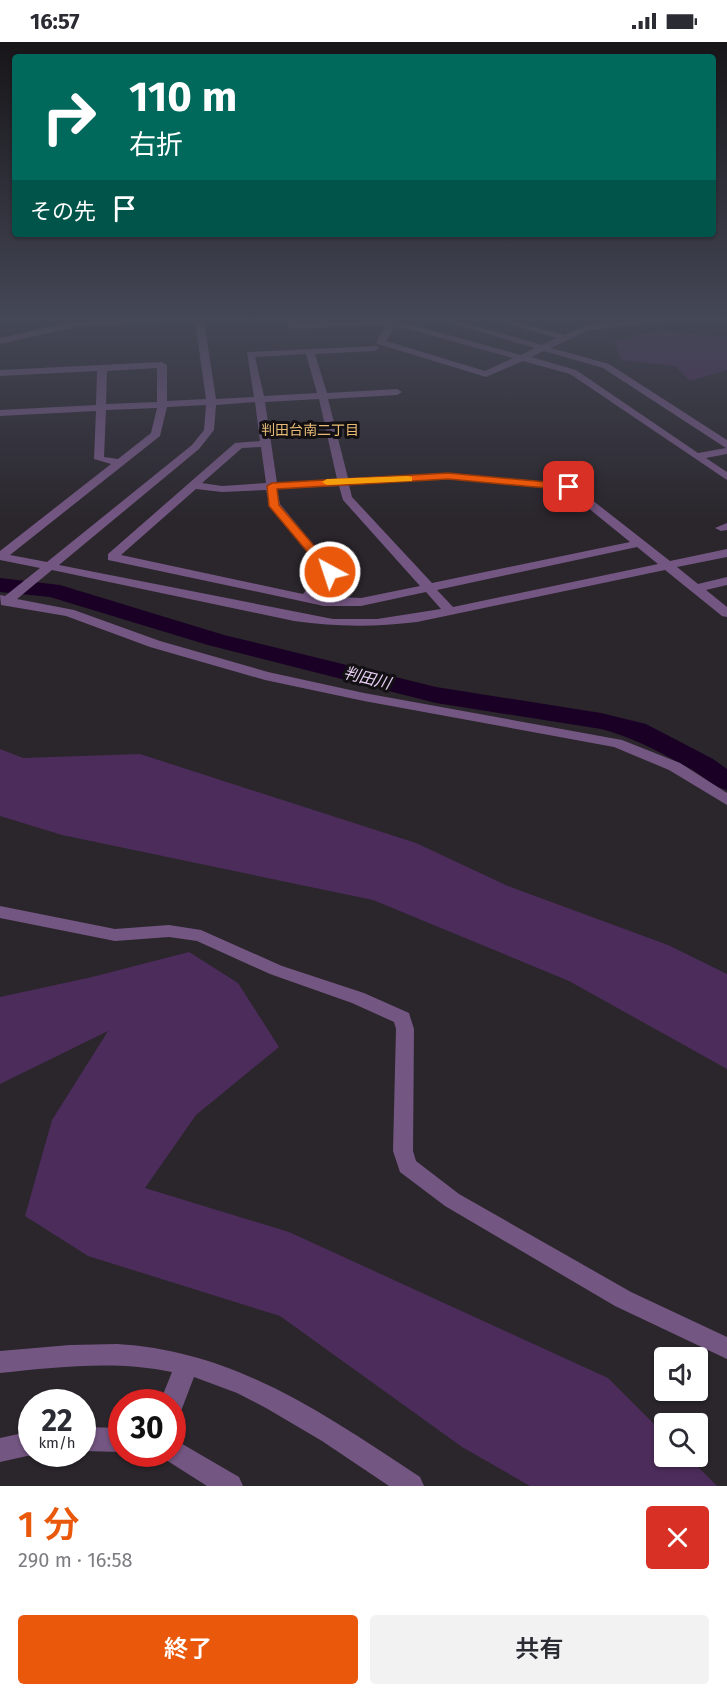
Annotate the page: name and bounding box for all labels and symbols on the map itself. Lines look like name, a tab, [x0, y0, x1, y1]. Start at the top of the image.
district label: 判田台南二丁目	[261, 422, 359, 439]
pin	[543, 461, 594, 512]
position arrow	[298, 540, 362, 604]
water label: 判田川	[341, 663, 395, 694]
speed limit sign: 30	[108, 1389, 186, 1467]

